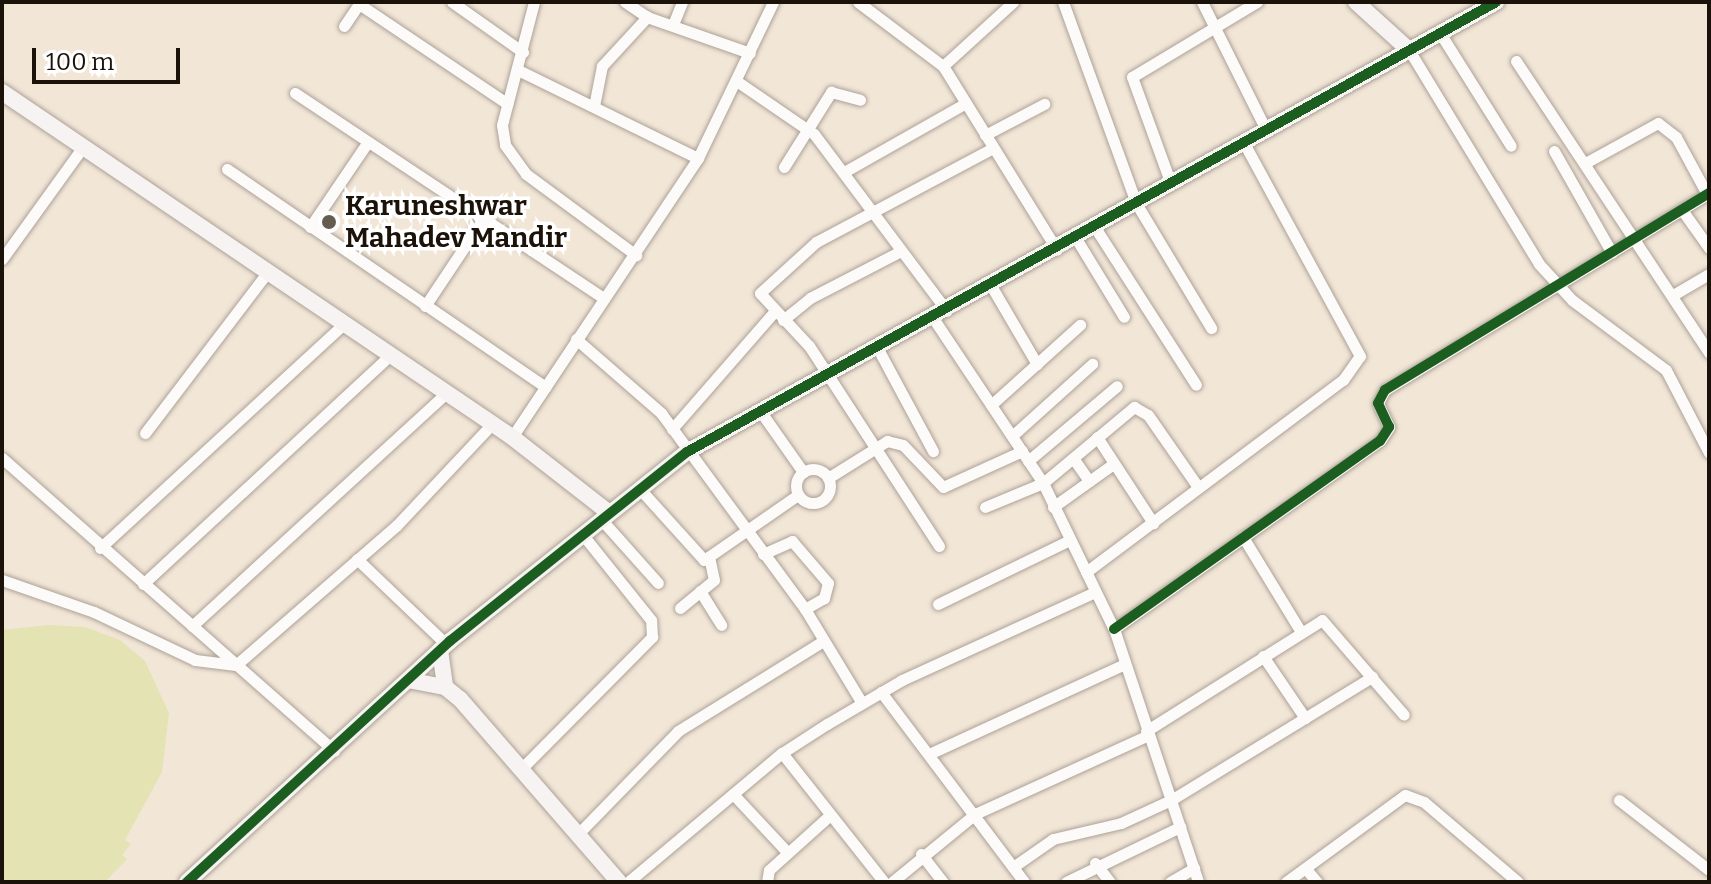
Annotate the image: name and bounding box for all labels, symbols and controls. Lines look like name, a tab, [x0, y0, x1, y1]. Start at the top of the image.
scale bar	[36, 32, 184, 82]
text: 100 m	[46, 48, 114, 76]
place label: Karuneshwar Mahadev Mandir	[345, 189, 567, 255]
marker: Karuneshwar Mahadev Mandir	[320, 213, 338, 231]

